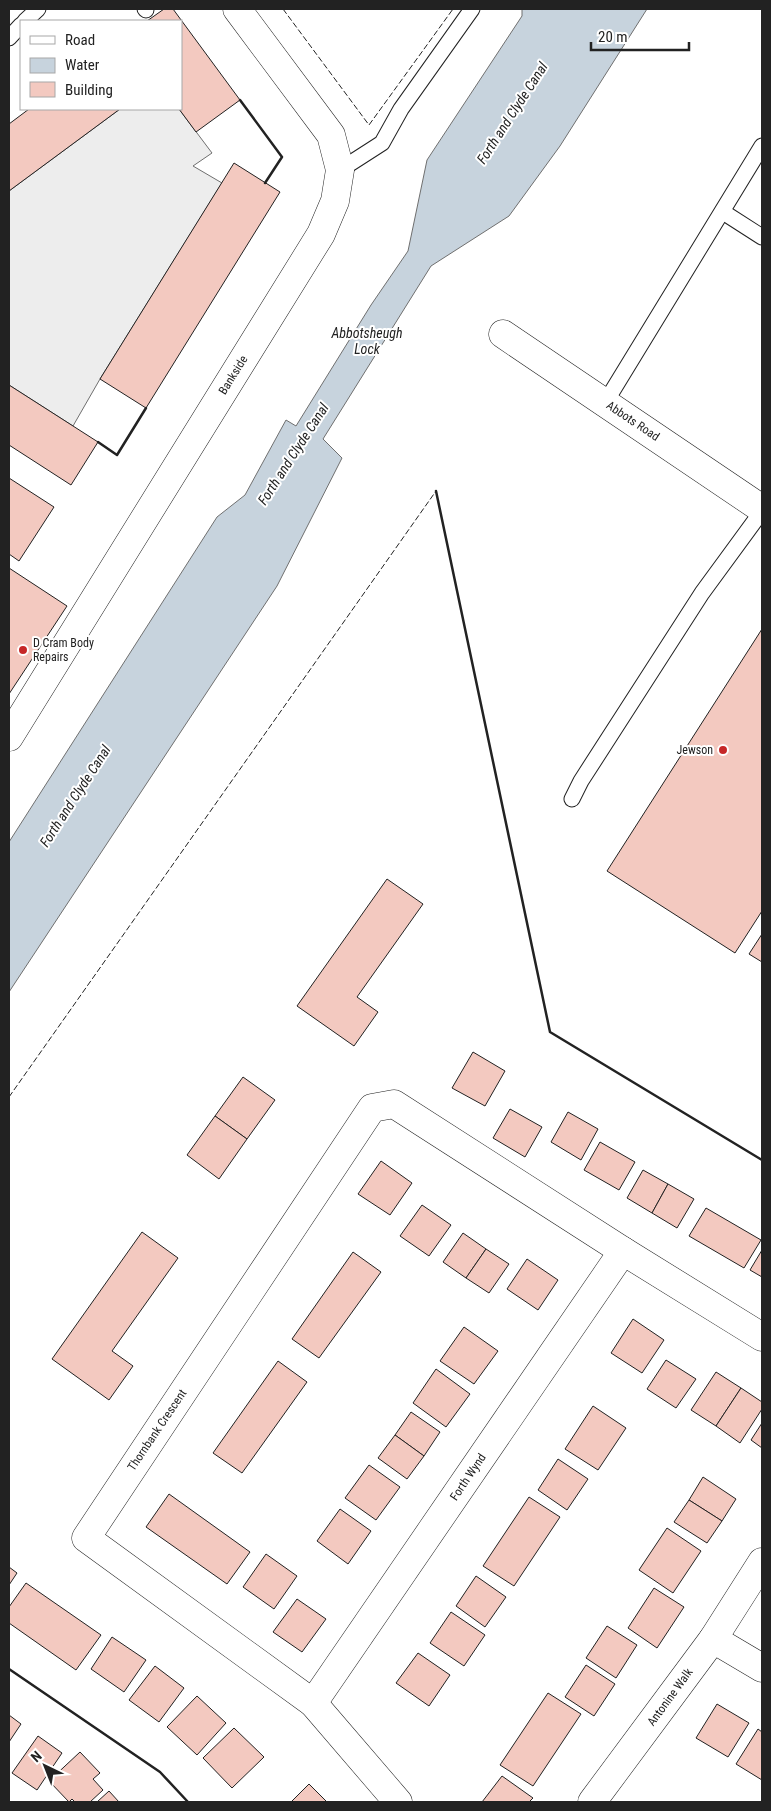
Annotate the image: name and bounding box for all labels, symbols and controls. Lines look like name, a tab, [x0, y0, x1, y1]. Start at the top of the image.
legend	[20, 20, 182, 110]
scale bar	[591, 20, 688, 52]
text: 20 m	[598, 28, 628, 46]
text: Road	[65, 31, 95, 49]
text: Water	[65, 56, 100, 74]
water label: Forth and Clyde Canal	[473, 59, 551, 167]
text: Building	[65, 81, 113, 99]
water label: Abbotsheugh Lock	[331, 325, 403, 357]
street label: Bankside	[216, 353, 251, 397]
street label: Abbots Road	[604, 398, 662, 444]
water label: Forth and Clyde Canal	[254, 400, 332, 508]
place label: D Cram Body Repairs	[33, 636, 94, 664]
marker: D Cram Body Repairs	[17, 644, 29, 656]
water label: Forth and Clyde Canal	[36, 742, 114, 850]
place label: Jewson	[676, 743, 713, 757]
marker: Jewson	[717, 744, 729, 756]
street label: Thornbank Crescent	[125, 1386, 190, 1473]
street label: Forth Wynd	[447, 1451, 489, 1503]
street label: Antonine Walk	[644, 1665, 696, 1729]
north arrow	[20, 1741, 70, 1791]
text: N	[28, 1748, 45, 1765]

